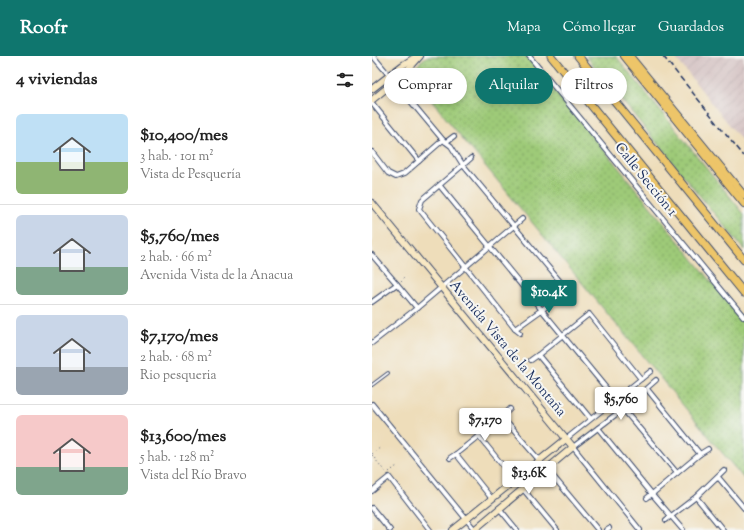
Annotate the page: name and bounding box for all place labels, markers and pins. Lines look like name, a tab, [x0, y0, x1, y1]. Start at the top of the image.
pin: $10.4K	[516, 280, 582, 314]
pin: $5,760	[588, 387, 654, 421]
pin: $7,170	[452, 408, 518, 442]
pin: $13.6K	[496, 461, 562, 495]

